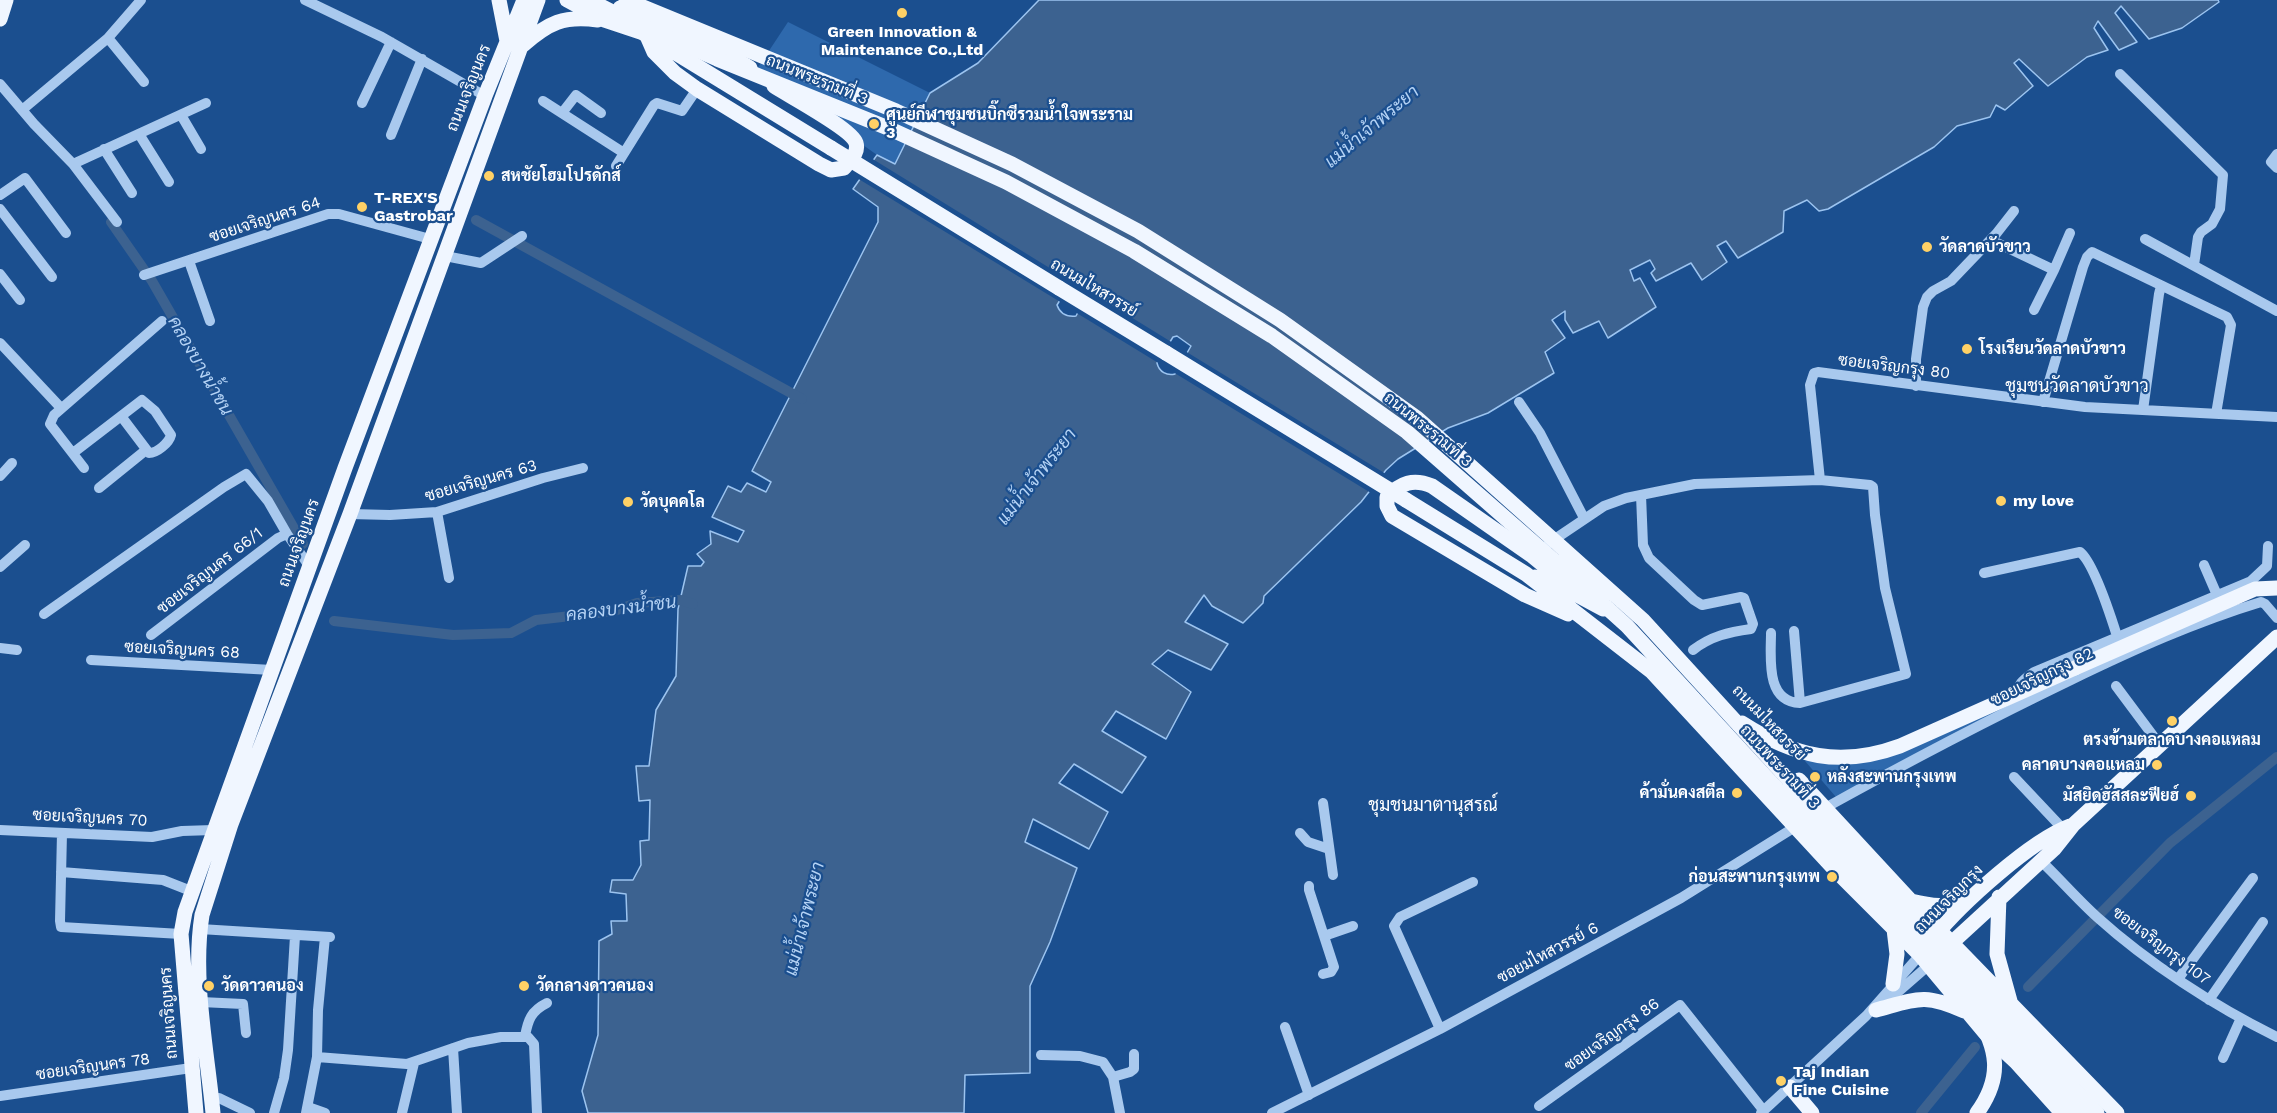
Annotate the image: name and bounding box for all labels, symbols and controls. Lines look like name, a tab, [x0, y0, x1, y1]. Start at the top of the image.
marker: Green Innovation & Maintenance Co.,Ltd	[895, 6, 909, 20]
place label: Green Innovation & Maintenance Co.,Ltd	[821, 22, 983, 60]
street label: ถนนเจริญนคร	[443, 42, 495, 134]
street label: ถนนพระรามที่ 3	[763, 51, 871, 109]
water label: แม่น้ำเจ้าพระยา	[1321, 81, 1423, 173]
place label: ศูนย์กีฬาชุมชนบิ๊กซีรวมน้ำใจพระราม 3	[886, 105, 1133, 143]
marker: ศูนย์กีฬาชุมชนบิ๊กซีรวมน้ำใจพระราม 3	[867, 117, 881, 131]
place label: สหชัยโฮมโปรดักส์	[501, 166, 621, 186]
marker: สหชัยโฮมโปรดักส์	[482, 169, 496, 183]
place label: T-REX'S Gastrobar	[374, 188, 453, 226]
street label: ซอยเจริญนคร 64	[207, 193, 323, 247]
marker: T-REX'S Gastrobar	[355, 200, 369, 214]
place label: วัดลาดบัวขาว	[1939, 237, 2031, 257]
marker: วัดลาดบัวขาว	[1920, 240, 1934, 254]
street label: ถนนมไหสวรรย์	[1047, 255, 1141, 321]
water label: คลองบางน้ำชน	[163, 312, 237, 420]
place label: โรงเรียนวัดลาดบัวขาว	[1979, 339, 2126, 359]
marker: โรงเรียนวัดลาดบัวขาว	[1960, 342, 1974, 356]
street label: ซอยเจริญกรุง 80	[1837, 351, 1951, 383]
district label: ชุมชนวัดลาดบัวขาว	[2005, 376, 2149, 398]
street label: ถนนพระรามที่ 3	[1380, 389, 1476, 471]
water label: แม่น้ำเจ้าพระยา	[993, 425, 1081, 529]
street label: ซอยเจริญนคร 63	[423, 456, 539, 506]
place label: my love	[2013, 491, 2074, 511]
place label: วัดบุคคโล	[640, 492, 705, 512]
marker: my love	[1994, 494, 2008, 508]
marker: วัดบุคคโล	[621, 495, 635, 509]
street label: ถนนเจริญนคร	[274, 496, 324, 590]
street label: ซอยเจริญนคร 66/1	[153, 524, 267, 618]
water label: คลองบางน้ำชน	[565, 592, 677, 626]
street label: ซอยเจริญนคร 68	[124, 637, 240, 663]
street label: ซอยเจริญกรุง 82	[1987, 644, 2097, 710]
street label: ถนนมไหสวรรย์	[1728, 681, 1810, 765]
marker: ตรงข้ามตลาดบางคอแหลม	[2165, 714, 2179, 728]
street label: ถนนพระรามที่ 3	[1736, 721, 1824, 813]
place label: ตรงข้ามตลาดบางคอแหลม	[2083, 730, 2261, 750]
place label: คลาดบางคอแหลม	[2022, 755, 2145, 775]
marker: คลาดบางคอแหลม	[2150, 758, 2164, 772]
place label: หลังสะพานกรุงเทพ	[1827, 767, 1957, 787]
marker: หลังสะพานกรุงเทพ	[1808, 770, 1822, 784]
place label: ค้ามั่นคงสตีล	[1639, 783, 1725, 803]
marker: ค้ามั่นคงสตีล	[1730, 786, 1744, 800]
place label: มัสยิดฮัสสละฟียฮ์	[2063, 786, 2179, 806]
marker: มัสยิดฮัสสละฟียฮ์	[2184, 789, 2198, 803]
district label: ชุมชนมาตานุสรณ์	[1368, 795, 1498, 817]
street label: ซอยเจริญนคร 70	[32, 805, 148, 831]
water label: แม่น้ำเจ้าพระยา	[780, 860, 830, 978]
street label: ถนนเจริญกรุง	[1911, 861, 1987, 937]
place label: ก่อนสะพานกรุงเทพ	[1689, 867, 1820, 887]
marker: ก่อนสะพานกรุงเทพ	[1825, 870, 1839, 884]
street label: ซอยเจริญกรุง 107	[2108, 903, 2214, 989]
street label: ซอยมไหสวรรย์ 6	[1494, 918, 1602, 988]
street label: ถนนเจริญนคร	[156, 966, 182, 1060]
place label: วัดดาวคนอง	[221, 976, 304, 996]
place label: วัดกลางดาวคนอง	[536, 976, 654, 996]
marker: วัดดาวคนอง	[202, 979, 216, 993]
marker: วัดกลางดาวคนอง	[517, 979, 531, 993]
street label: ซอยเจริญกรุง 86	[1561, 994, 1663, 1076]
street label: ซอยเจริญนคร 78	[35, 1050, 151, 1084]
place label: Taj Indian Fine Cuisine	[1793, 1062, 1889, 1100]
marker: Taj Indian Fine Cuisine	[1774, 1074, 1788, 1088]

